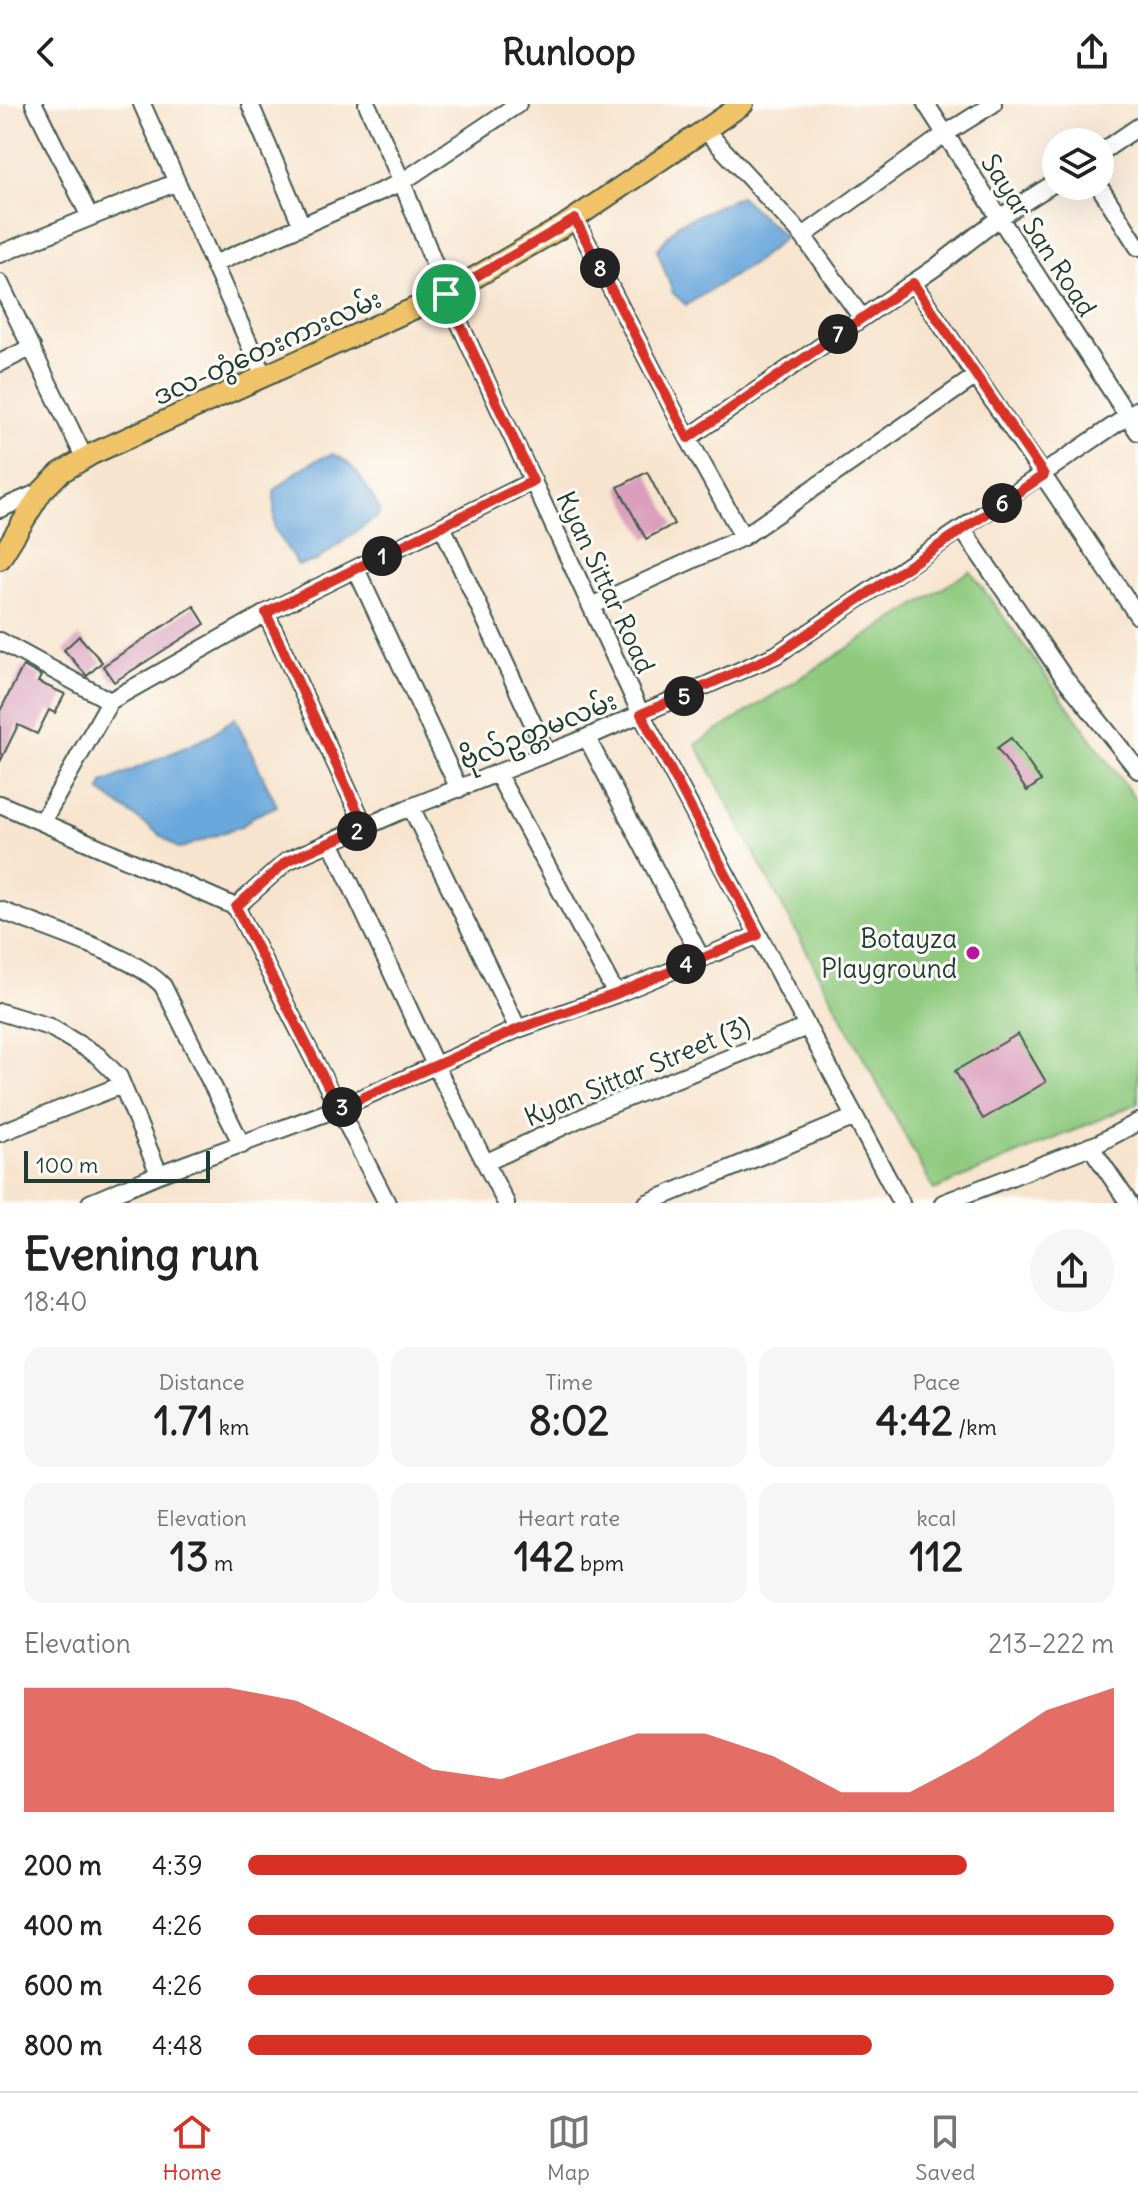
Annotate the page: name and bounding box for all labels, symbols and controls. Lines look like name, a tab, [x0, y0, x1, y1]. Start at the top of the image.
icon: back	[24, 30, 68, 74]
text: Runloop	[502, 30, 636, 75]
icon: share	[1070, 30, 1114, 74]
map controls	[1042, 128, 1114, 200]
button: layers	[1042, 128, 1114, 200]
street label: Sayar San Road	[974, 148, 1104, 322]
pin: 8	[580, 248, 620, 288]
text: 8	[594, 254, 606, 282]
pin	[412, 260, 480, 328]
icon: arrive	[424, 272, 468, 316]
street label: ဒလ-တွံတေးကားလမ်း	[148, 282, 388, 416]
pin: 7	[818, 314, 858, 354]
text: 7	[833, 320, 843, 348]
pin: 6	[982, 483, 1022, 523]
street label: Kyan Sittar Road	[549, 486, 663, 678]
text: 6	[996, 489, 1008, 517]
pin: 1	[362, 536, 402, 576]
text: 1	[378, 542, 386, 570]
pin: 5	[664, 676, 704, 716]
text: 5	[678, 682, 690, 710]
street label: ဗိုလ်ဥတ္တမလမ်း	[455, 683, 623, 781]
pin: 2	[337, 811, 377, 851]
text: 2	[351, 817, 363, 845]
place label: Botayza Playground	[821, 922, 957, 985]
pin: 4	[666, 944, 706, 984]
marker: Botayza Playground	[964, 944, 982, 962]
text: 4	[680, 950, 692, 978]
street label: Kyan Sittar Street (3)	[519, 1008, 755, 1134]
pin: 3	[322, 1087, 362, 1127]
text: 3	[336, 1093, 348, 1121]
scale bar	[24, 1147, 210, 1183]
text: 100 m	[36, 1151, 98, 1179]
text: Evening run	[24, 1227, 259, 1282]
button: share	[1030, 1229, 1114, 1313]
text: 18:40	[24, 1285, 87, 1318]
text: Distance	[159, 1368, 245, 1396]
text: Time	[545, 1368, 593, 1396]
text: Pace	[912, 1368, 960, 1396]
text: 1.71	[154, 1396, 214, 1446]
text: 8:02	[529, 1396, 609, 1446]
text: 4:42	[876, 1396, 953, 1446]
text: km	[214, 1413, 249, 1441]
text: /km	[953, 1413, 997, 1441]
text: Elevation	[157, 1504, 247, 1532]
text: Heart rate	[518, 1504, 620, 1532]
text: kcal	[917, 1504, 956, 1532]
text: 13	[170, 1532, 209, 1582]
text: 142	[514, 1532, 575, 1582]
text: 112	[909, 1532, 963, 1582]
text: m	[209, 1549, 233, 1577]
text: bpm	[575, 1549, 624, 1577]
text: Elevation	[24, 1627, 131, 1660]
text: 213–222 m	[988, 1627, 1114, 1660]
text: 200 m	[24, 1849, 101, 1882]
text: 4:39	[152, 1849, 203, 1882]
text: 400 m	[24, 1909, 102, 1942]
text: 4:26	[152, 1909, 202, 1942]
text: 600 m	[24, 1969, 102, 2002]
text: 4:26	[152, 1969, 202, 2002]
text: 800 m	[24, 2029, 102, 2062]
text: 4:48	[152, 2029, 203, 2062]
tab: Home	[162, 2110, 222, 2186]
tab: Map	[547, 2110, 591, 2186]
tab: Saved	[915, 2110, 976, 2186]

